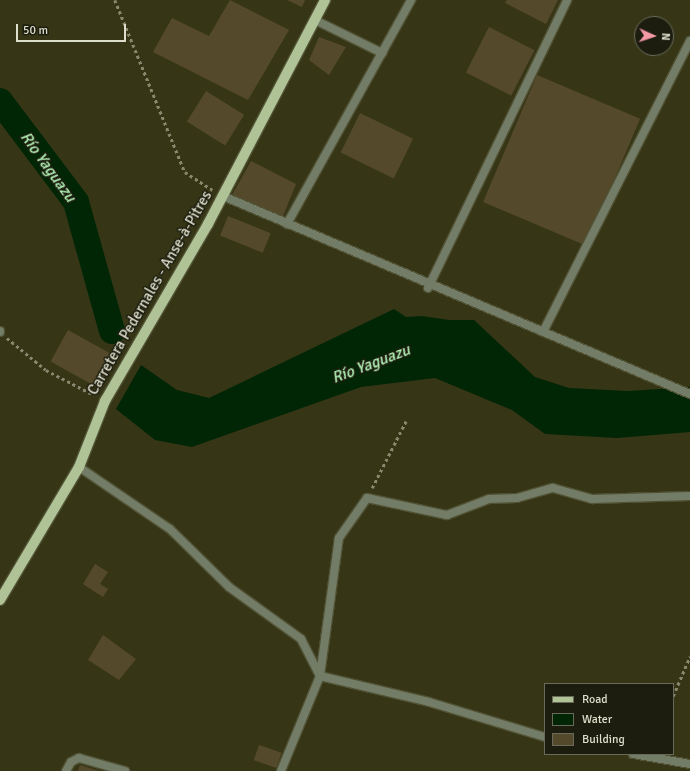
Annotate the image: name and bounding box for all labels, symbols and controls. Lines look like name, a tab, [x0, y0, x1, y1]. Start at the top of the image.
scale bar	[18, 16, 128, 42]
north arrow	[634, 16, 674, 56]
text: 50 m	[23, 23, 48, 38]
text: N	[659, 32, 672, 41]
water label: Río Yaguazu	[16, 128, 80, 206]
street label: Carretera Pedernales - Anse-à-Pitres	[84, 188, 216, 398]
water label: Río Yaguazu	[329, 340, 413, 388]
legend	[544, 683, 674, 755]
text: Road	[582, 692, 608, 707]
text: Water	[582, 712, 612, 727]
text: Building	[582, 732, 625, 747]

